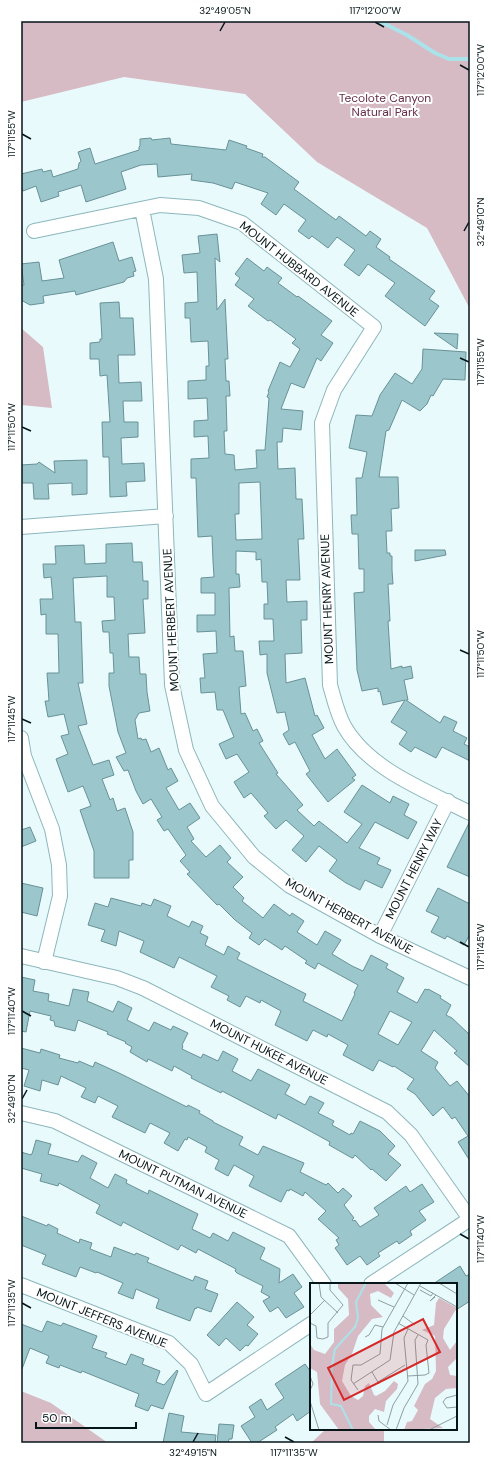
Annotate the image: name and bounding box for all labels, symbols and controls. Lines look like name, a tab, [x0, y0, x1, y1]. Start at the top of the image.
text: 32°49'05"N	[199, 4, 251, 17]
text: 117°12'00"W	[349, 4, 401, 17]
text: 117°12'00"W	[474, 44, 487, 96]
park label: Tecolote Canyon Natural Park	[339, 90, 431, 120]
text: 117°11'55"W	[5, 110, 18, 158]
text: 32°49'10"N	[474, 198, 487, 246]
street label: MOUNT HUBBARD AVENUE	[236, 217, 362, 321]
text: 117°11'55"W	[474, 338, 487, 386]
text: 117°11'50"W	[5, 403, 18, 451]
street label: MOUNT HENRY AVENUE	[317, 533, 337, 664]
street label: MOUNT HERBERT AVENUE	[159, 548, 183, 692]
text: 117°11'50"W	[474, 630, 487, 678]
text: 117°11'45"W	[5, 695, 18, 742]
street label: MOUNT HENRY WAY	[382, 816, 446, 922]
street label: MOUNT HERBERT AVENUE	[283, 874, 416, 958]
text: 117°11'45"W	[474, 923, 487, 970]
text: 117°11'40"W	[5, 987, 18, 1035]
street label: MOUNT HUKEE AVENUE	[208, 1015, 331, 1089]
text: 32°49'10"N	[5, 1075, 18, 1123]
street label: MOUNT PUTMAN AVENUE	[116, 1146, 250, 1222]
text: 117°11'40"W	[474, 1215, 487, 1263]
text: 117°11'35"W	[5, 1279, 18, 1327]
inset map	[310, 1283, 457, 1430]
street label: MOUNT JEFFERS AVENUE	[34, 1284, 170, 1352]
scale bar	[36, 1404, 136, 1430]
text: 50 m	[42, 1410, 71, 1426]
text: 32°49'15"N	[169, 1446, 217, 1459]
text: 117°11'35"W	[270, 1446, 318, 1459]

